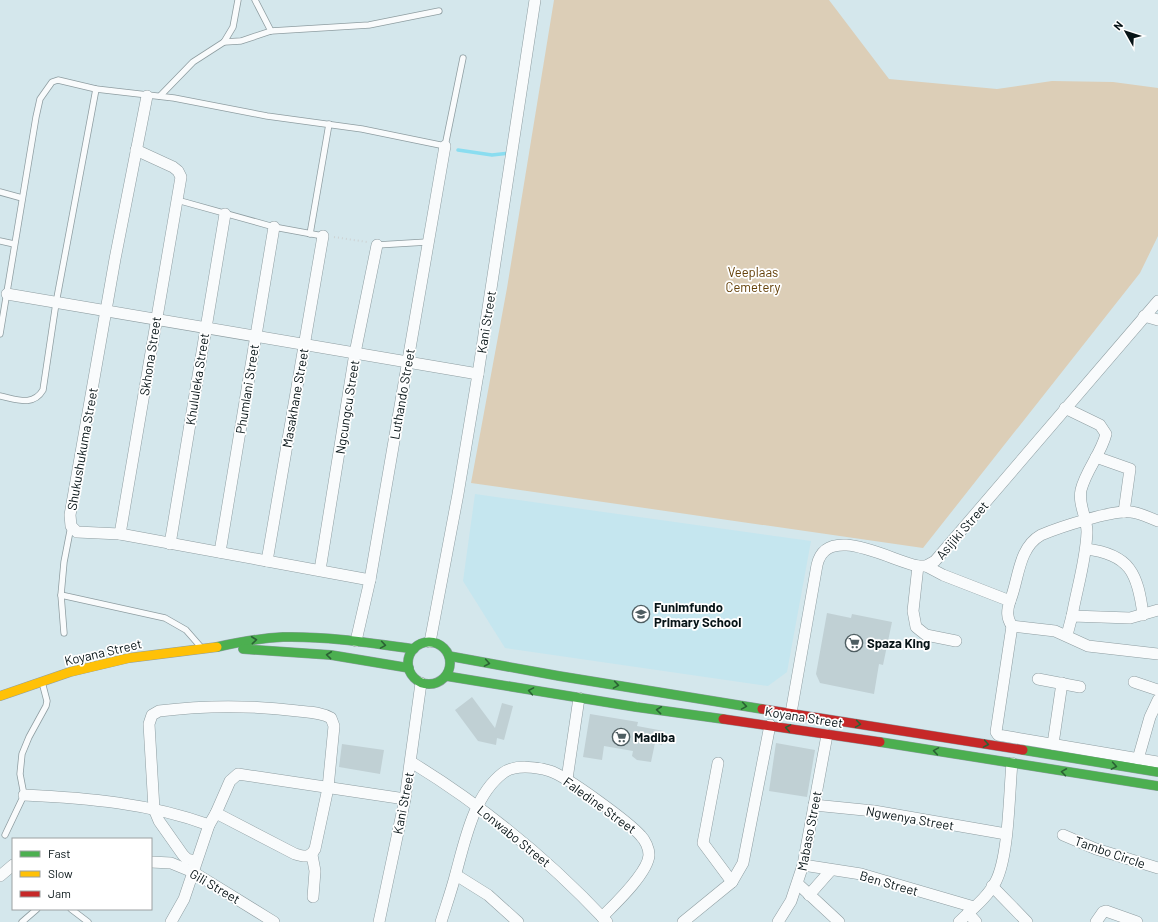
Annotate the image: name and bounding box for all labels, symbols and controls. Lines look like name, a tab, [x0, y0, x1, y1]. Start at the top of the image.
north arrow	[1106, 12, 1146, 52]
text: N	[1110, 18, 1125, 32]
park label: Veeplaas Cemetery	[726, 264, 780, 295]
street label: Kani Street	[473, 290, 499, 354]
street label: Skhona Street	[136, 315, 164, 397]
street label: Khululeka Street	[182, 332, 212, 426]
street label: Phumlani Street	[232, 343, 262, 435]
street label: Masakhane Street	[278, 347, 312, 449]
street label: Luthando Street	[386, 347, 418, 441]
street label: Ngcungcu Street	[332, 359, 362, 455]
street label: Shukushukuma Street	[63, 386, 101, 512]
street label: Asijiki Street	[932, 498, 992, 562]
place label: Funimfundo Primary School	[654, 599, 742, 630]
school or university icon: Funimfundo Primary School	[631, 604, 651, 624]
supermarket icon: Spaza King	[844, 633, 864, 653]
street label: Koyana Street	[63, 635, 143, 669]
place label: Spaza King	[867, 635, 930, 651]
one-way arrow	[251, 636, 257, 645]
one-way arrow	[380, 640, 386, 649]
one-way arrow	[326, 651, 332, 660]
one-way arrow	[484, 658, 491, 667]
one-way arrow	[612, 680, 619, 689]
one-way arrow	[528, 687, 534, 695]
one-way arrow	[741, 701, 747, 710]
street label: Koyana Street	[764, 703, 844, 731]
one-way arrow	[656, 706, 663, 715]
one-way arrow	[855, 719, 861, 728]
one-way arrow	[785, 724, 791, 733]
supermarket icon: Madiba	[611, 727, 631, 747]
place label: Madiba	[634, 729, 675, 745]
one-way arrow	[983, 740, 989, 748]
one-way arrow	[933, 748, 939, 756]
one-way arrow	[1111, 761, 1117, 769]
one-way arrow	[1061, 768, 1067, 777]
street label: Kani Street	[389, 771, 417, 835]
street label: Faledine Street	[561, 773, 639, 837]
street label: Mabaso Street	[793, 790, 825, 872]
street label: Lonwabo Street	[474, 802, 554, 870]
street label: Ngwenya Street	[865, 802, 955, 834]
street label: Tambo Circle	[1072, 832, 1148, 872]
legend	[12, 838, 152, 910]
text: Fast	[48, 846, 71, 860]
street label: Gili Street	[187, 865, 243, 907]
text: Slow	[48, 866, 73, 880]
street label: Ben Street	[858, 867, 920, 899]
text: Jam	[48, 886, 71, 900]

